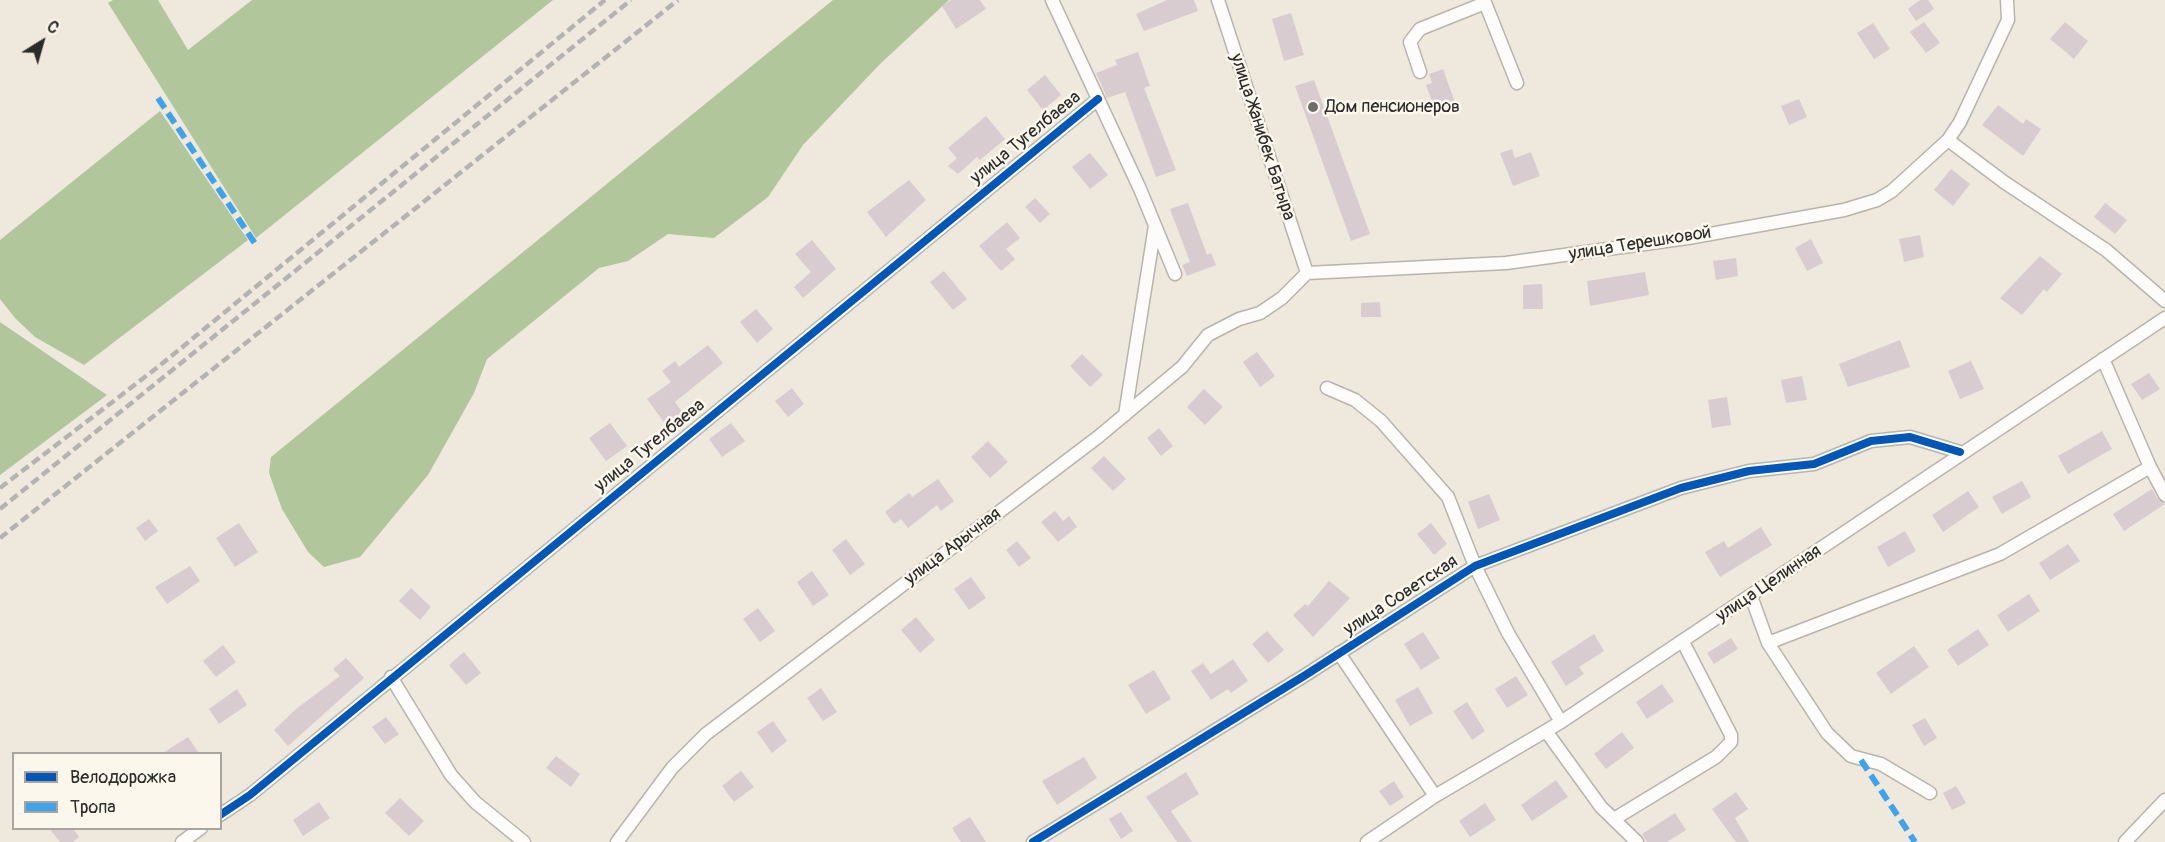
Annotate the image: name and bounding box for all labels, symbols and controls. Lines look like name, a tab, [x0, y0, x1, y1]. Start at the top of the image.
north arrow	[12, 12, 72, 72]
text: С	[43, 17, 63, 39]
street label: улица Жанибек Батыра	[1225, 51, 1299, 223]
street label: улица Тугелбаева	[966, 87, 1086, 189]
place label: Дом пенсионеров	[1325, 96, 1460, 118]
marker: Дом пенсионеров	[1306, 100, 1320, 114]
street label: улица Терешковой	[1567, 222, 1713, 266]
street label: улица Тугелбаева	[590, 395, 710, 497]
street label: улица Арычная	[900, 504, 1006, 590]
street label: улица Целинная	[1712, 541, 1826, 627]
street label: улица Советская	[1340, 551, 1462, 641]
legend	[12, 752, 222, 830]
text: Велодорожка	[70, 766, 176, 789]
text: Тропа	[70, 796, 116, 819]

